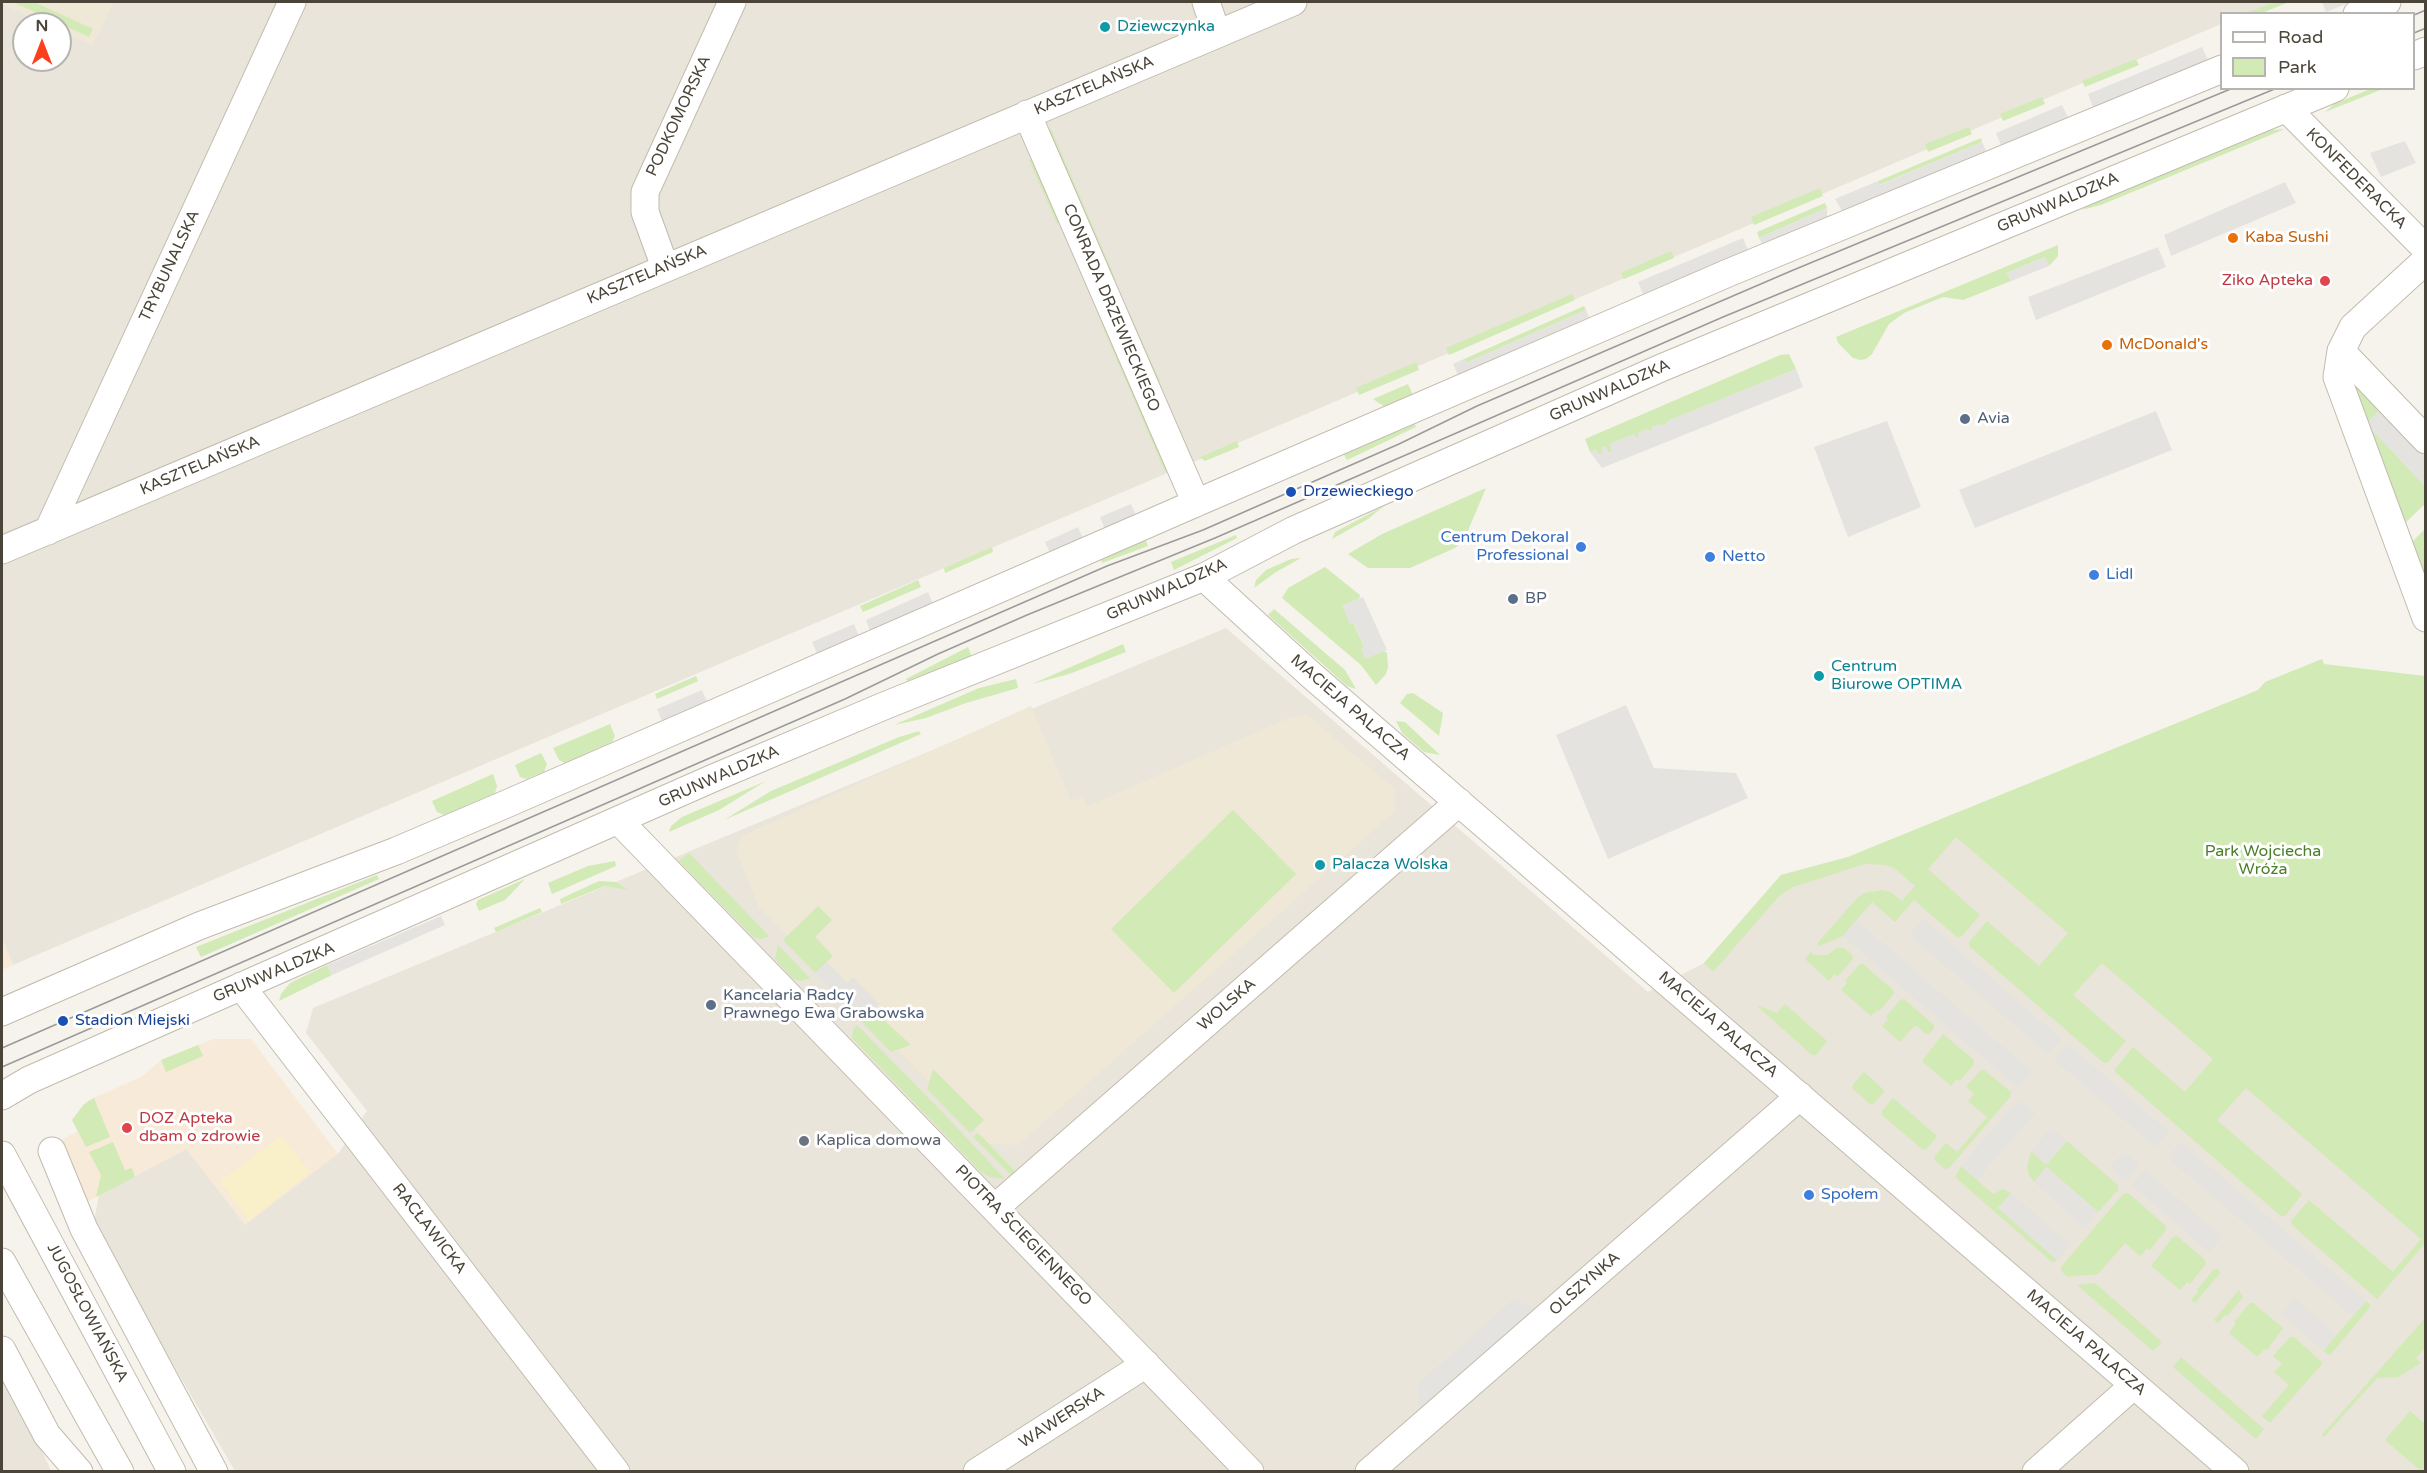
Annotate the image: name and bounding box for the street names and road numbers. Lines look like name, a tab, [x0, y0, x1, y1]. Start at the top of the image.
street label: KASZTELAŃSKA	[1031, 52, 1157, 120]
street label: PODKOMORSKA	[643, 53, 715, 179]
street label: KONFEDERACKA	[2302, 125, 2410, 233]
street label: GRUNWALDZKA	[1994, 169, 2122, 237]
street label: CONRADA DRZEWIECKIEGO	[1058, 201, 1164, 415]
street label: TRYBUNALSKA	[136, 207, 204, 325]
street label: KASZTELAŃSKA	[584, 241, 710, 309]
street label: GRUNWALDZKA	[1547, 356, 1673, 426]
street label: KASZTELAŃSKA	[137, 432, 263, 500]
street label: GRUNWALDZKA	[1104, 555, 1230, 625]
street label: MACIEJA PALACZA	[1286, 651, 1414, 765]
street label: GRUNWALDZKA	[656, 742, 782, 812]
street label: GRUNWALDZKA	[210, 939, 338, 1007]
street label: MACIEJA PALACZA	[1654, 968, 1782, 1082]
street label: WOLSKA	[1194, 975, 1260, 1035]
street label: PIOTRA ŚCIEGIENNEGO	[951, 1162, 1095, 1310]
street label: RACŁAWICKA	[388, 1180, 470, 1278]
street label: JUGOSŁOWIAŃSKA	[42, 1240, 132, 1386]
street label: OLSZYNKA	[1546, 1248, 1624, 1320]
street label: MACIEJA PALACZA	[2022, 1286, 2150, 1400]
street label: WAWERSKA	[1016, 1383, 1108, 1453]

